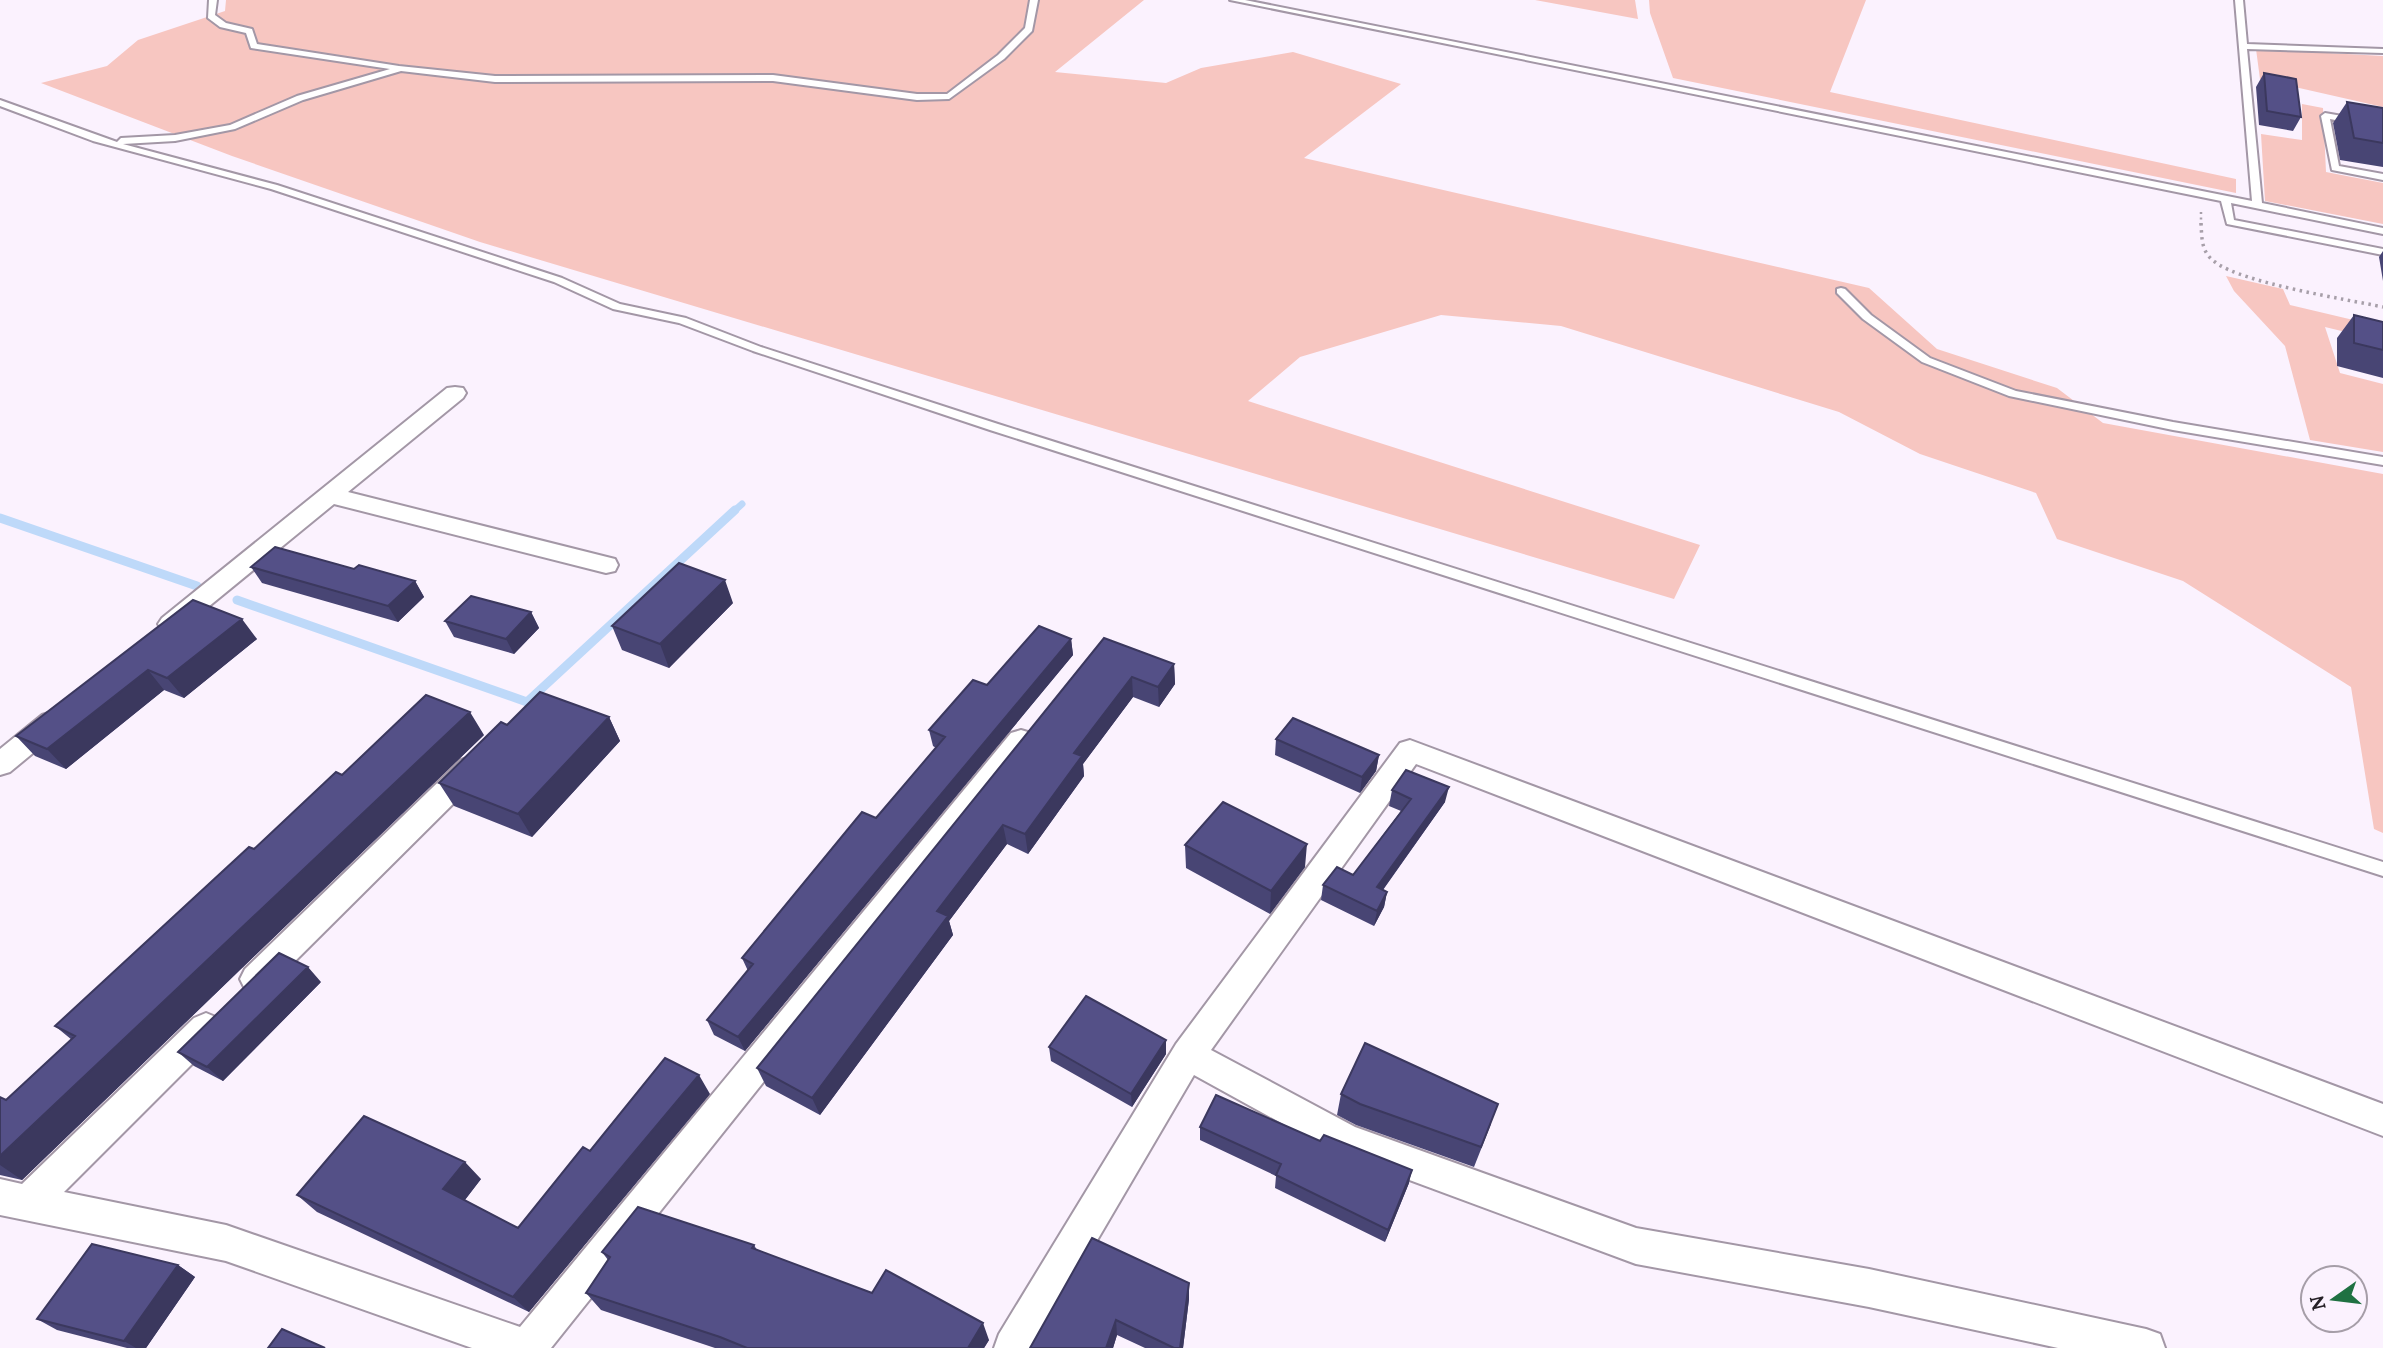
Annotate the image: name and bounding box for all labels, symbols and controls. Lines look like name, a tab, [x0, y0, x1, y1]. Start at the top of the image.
north arrow	[2299, 1264, 2369, 1334]
text: N	[2304, 1293, 2331, 1313]

